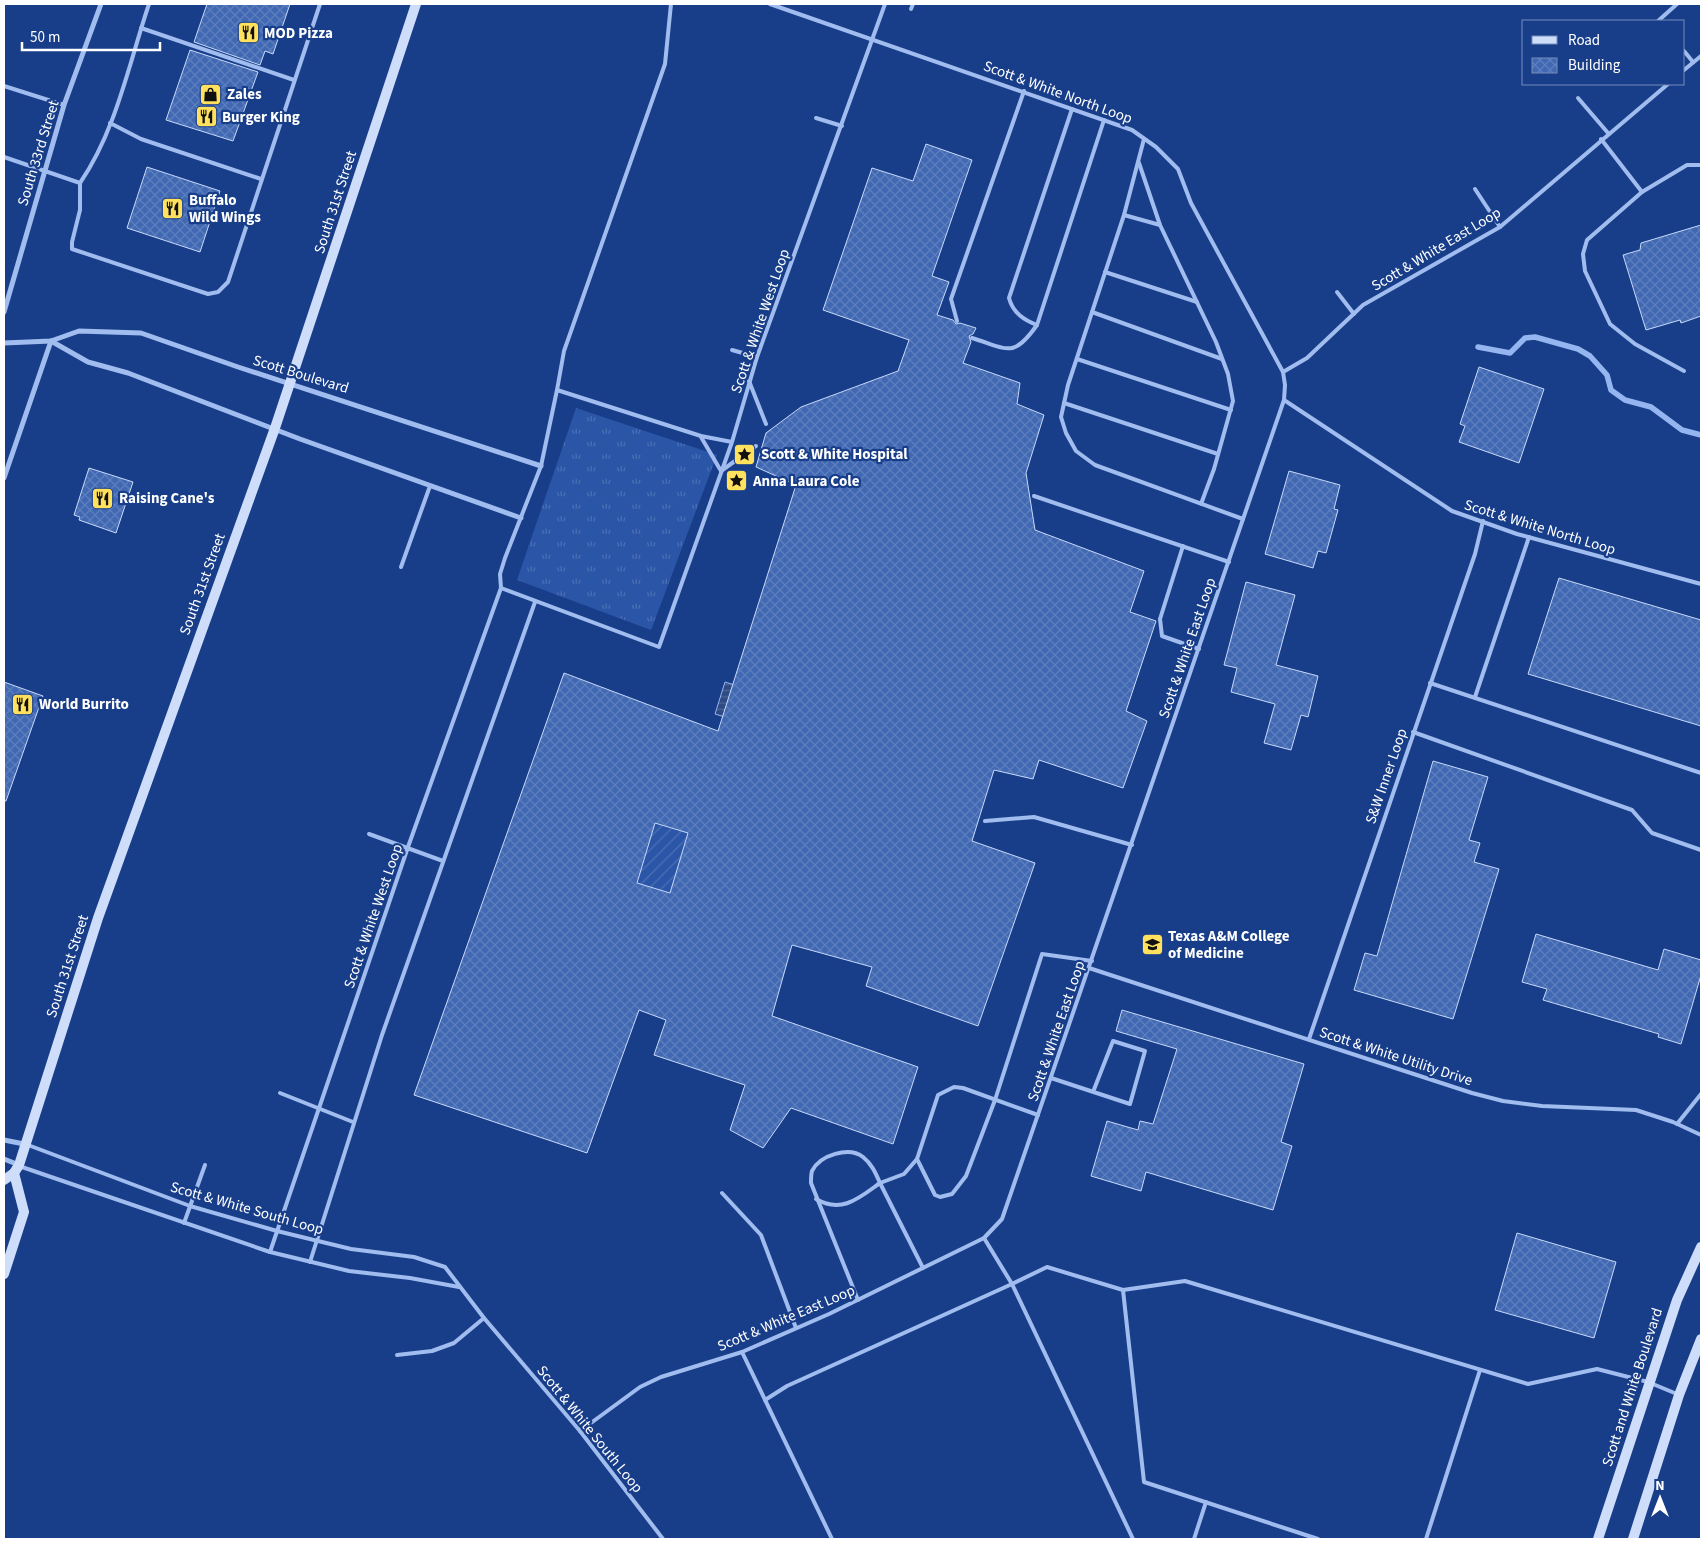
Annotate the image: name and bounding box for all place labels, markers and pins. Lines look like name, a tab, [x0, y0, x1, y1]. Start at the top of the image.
restaurant icon: MOD Pizza	[236, 21, 260, 45]
place label: MOD Pizza	[264, 23, 333, 44]
shop icon: Zales	[199, 82, 223, 106]
place label: Zales	[227, 84, 262, 105]
restaurant icon: Burger King	[194, 105, 218, 129]
place label: Burger King	[222, 107, 300, 128]
place label: Buffalo Wild Wings	[189, 190, 261, 228]
restaurant icon: Buffalo Wild Wings	[161, 197, 185, 221]
place icon: Scott & White Hospital	[733, 442, 757, 466]
place label: Scott & White Hospital	[761, 444, 908, 465]
place icon: Anna Laura Cole	[725, 469, 749, 493]
place label: Anna Laura Cole	[752, 471, 860, 492]
restaurant icon: Raising Cane's	[91, 486, 115, 510]
place label: Raising Cane's	[119, 488, 215, 509]
restaurant icon: World Burrito	[11, 692, 35, 716]
place label: World Burrito	[39, 694, 129, 715]
place label: Texas A&M College of Medicine	[1168, 926, 1290, 964]
school or university icon: Texas A&M College of Medicine	[1140, 933, 1164, 957]

